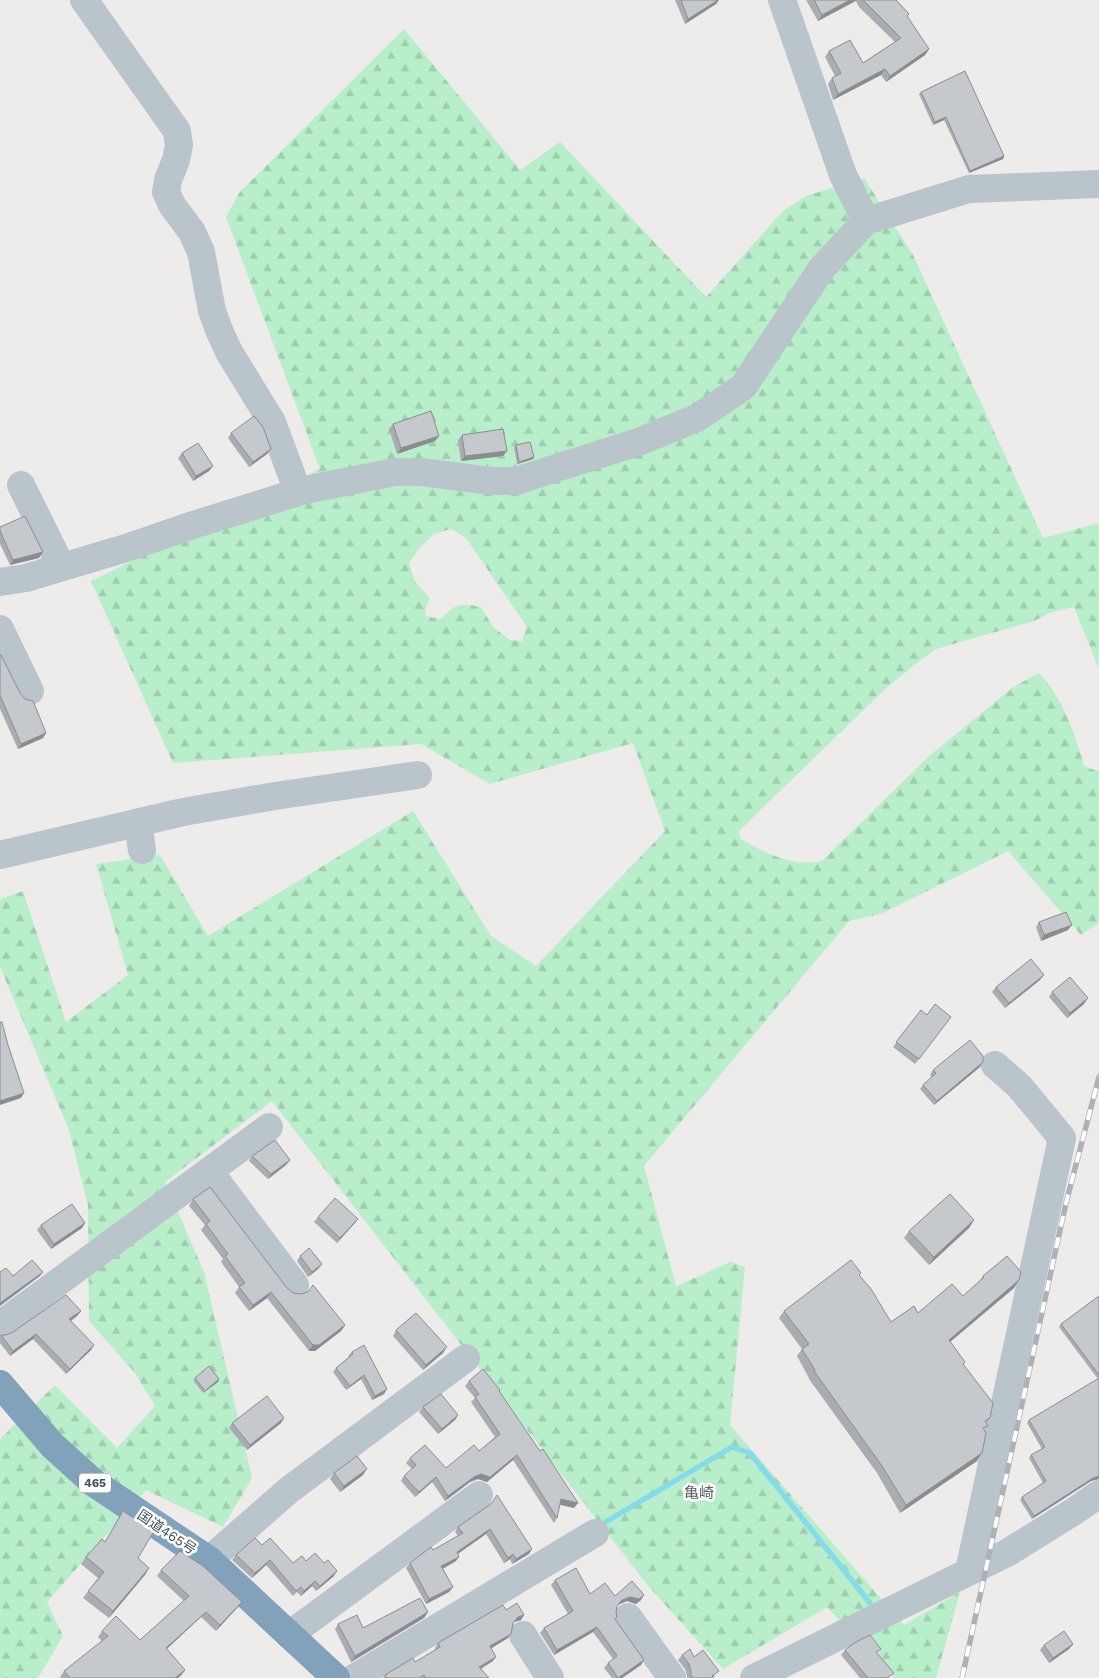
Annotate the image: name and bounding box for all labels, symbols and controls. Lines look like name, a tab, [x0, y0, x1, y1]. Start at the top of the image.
road number: 465	[79, 1474, 111, 1492]
district label: 亀崎	[684, 1484, 714, 1502]
street label: 国道465号	[135, 1507, 199, 1557]

